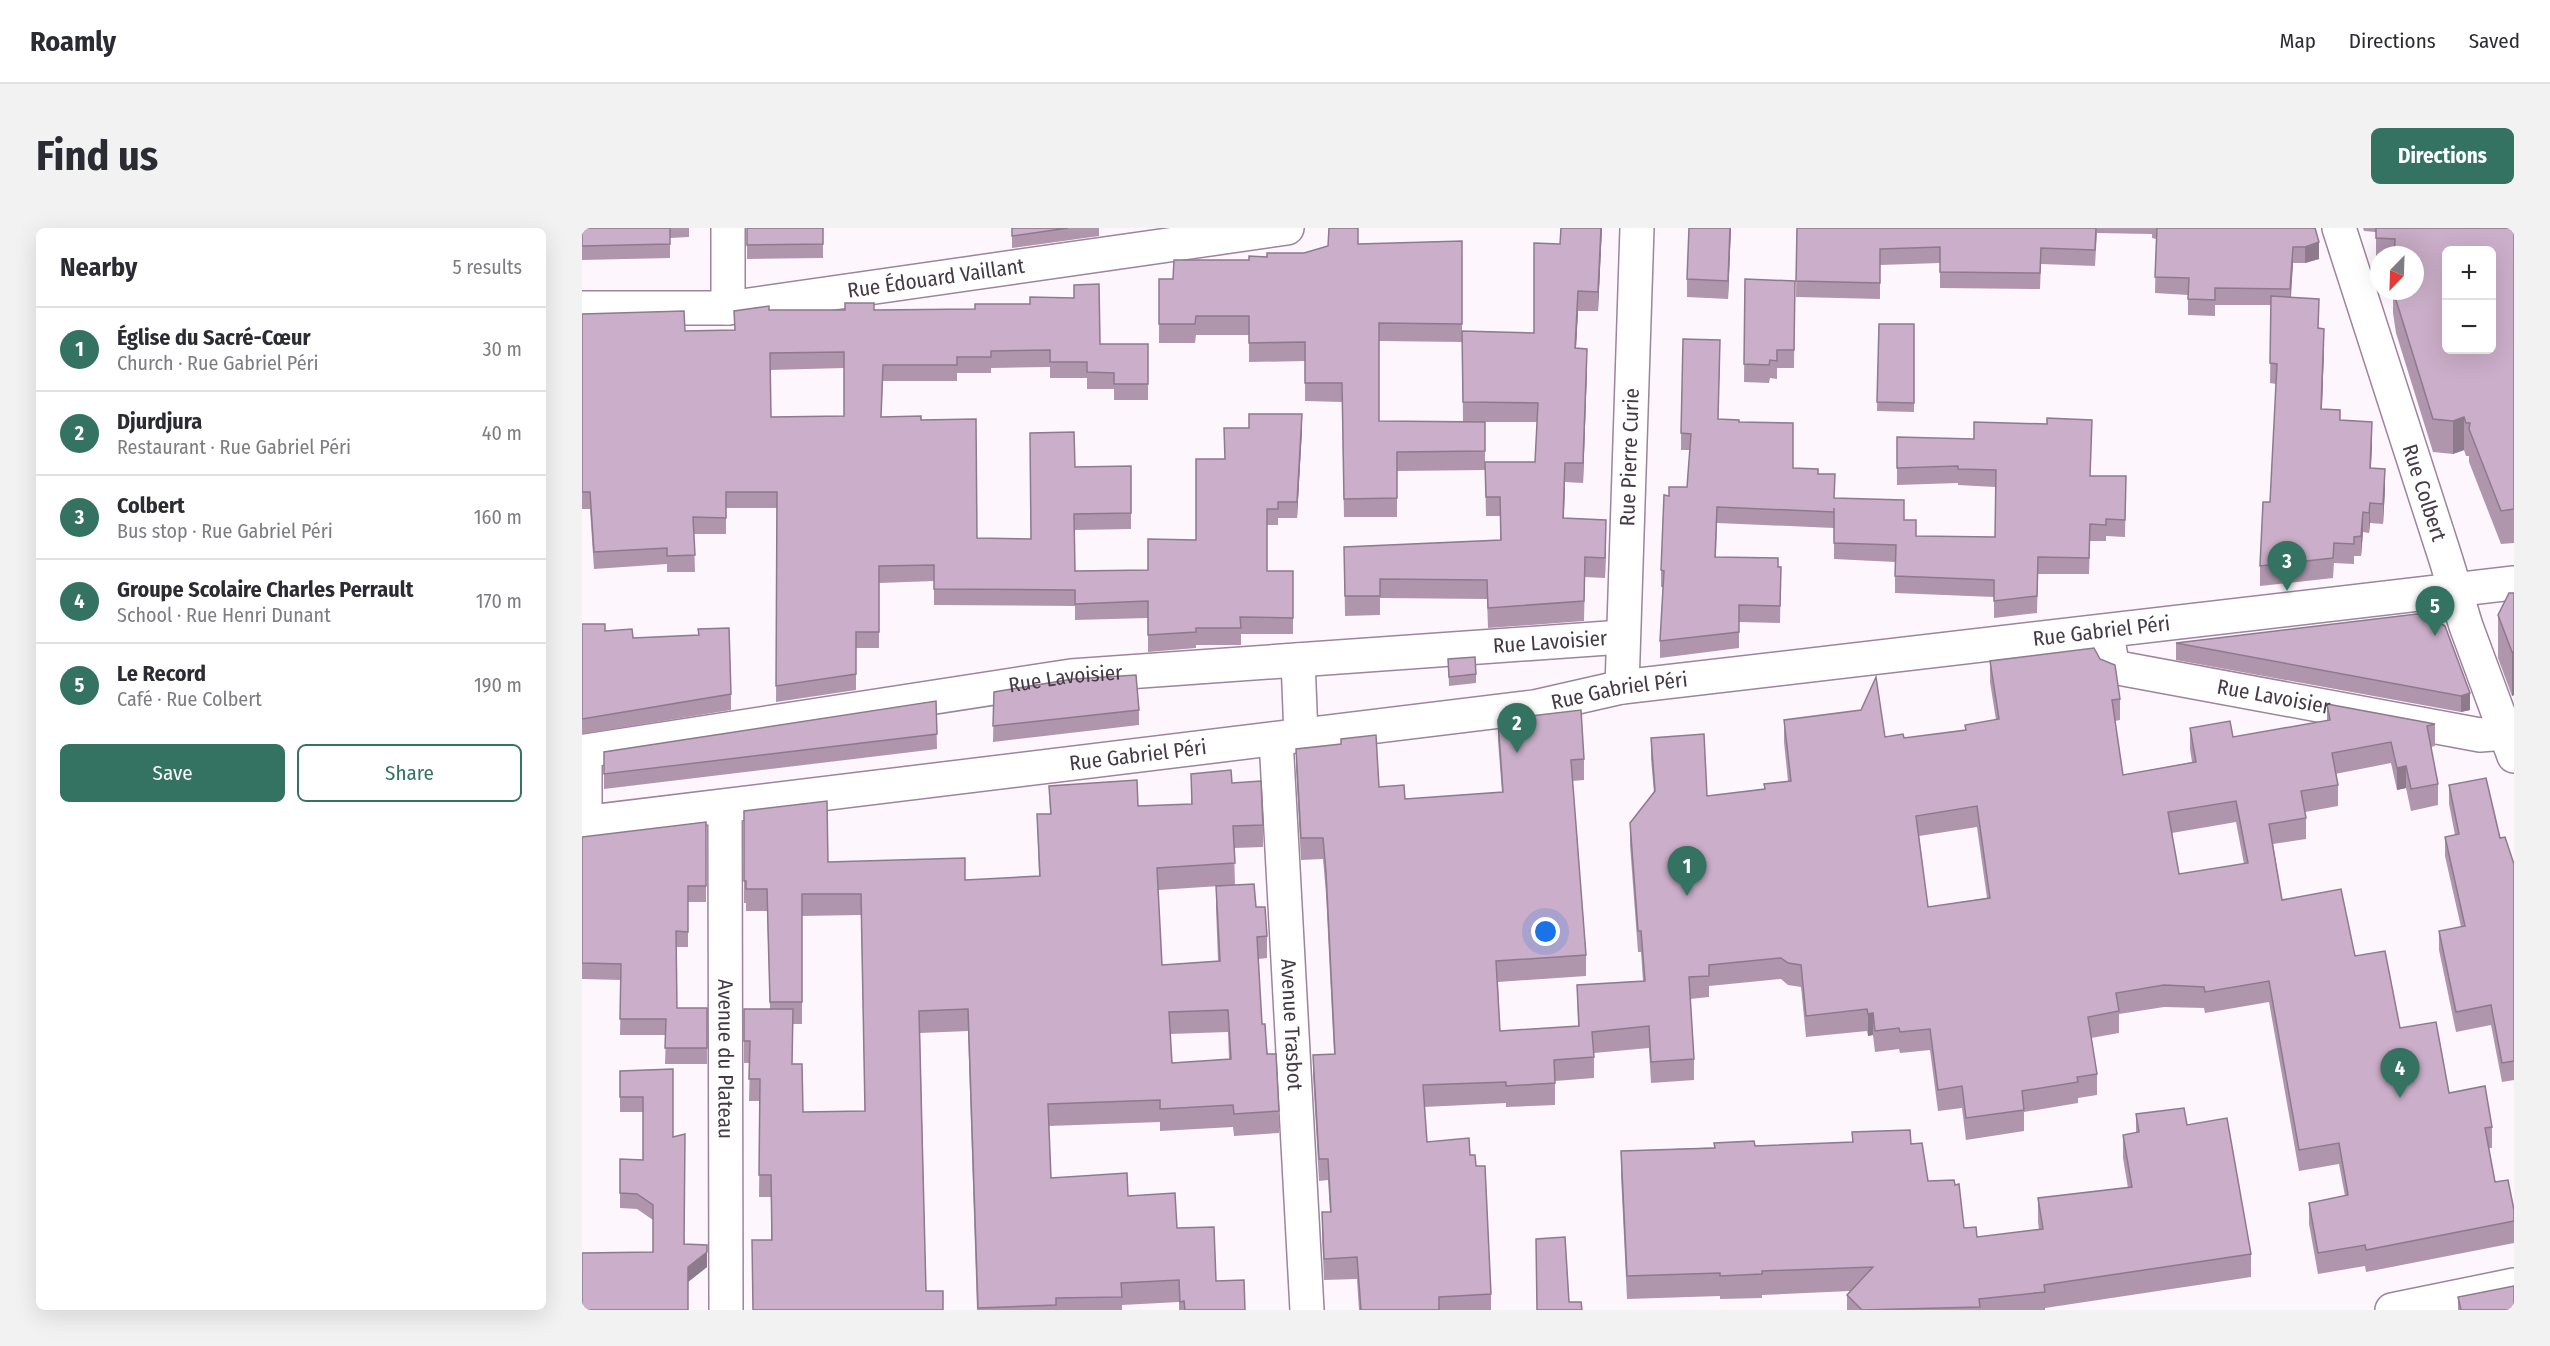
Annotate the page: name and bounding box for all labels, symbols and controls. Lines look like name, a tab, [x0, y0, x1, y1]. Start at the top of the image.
text: Roamly	[30, 25, 116, 58]
text: Map	[2279, 28, 2316, 54]
text: Directions	[2349, 28, 2436, 54]
text: Saved	[2469, 28, 2520, 54]
button: Directions	[2371, 128, 2514, 184]
text: Find us	[36, 131, 158, 181]
north arrow	[2370, 246, 2424, 300]
map controls	[2442, 246, 2496, 354]
button: +	[2442, 246, 2496, 300]
text: Nearby	[60, 252, 137, 283]
street label: Rue Édouard Vaillant	[846, 253, 1026, 304]
text: 5 results	[452, 255, 522, 279]
button: −	[2442, 300, 2496, 354]
text: Église du Sacré-Cœur	[117, 324, 310, 351]
text: 1	[75, 337, 84, 361]
text: 30 m	[482, 337, 522, 361]
text: Church · Rue Gabriel Péri	[117, 351, 319, 375]
street label: Rue Pierre Curie	[1614, 388, 1645, 527]
text: Djurdjura	[117, 408, 202, 435]
text: 2	[75, 421, 84, 445]
text: 40 m	[482, 421, 522, 445]
text: Restaurant · Rue Gabriel Péri	[117, 435, 351, 459]
street label: Rue Colbert	[2397, 441, 2452, 544]
text: Colbert	[117, 492, 185, 519]
text: 3	[75, 505, 84, 529]
text: 160 m	[474, 505, 522, 529]
text: Bus stop · Rue Gabriel Péri	[117, 519, 333, 543]
pin: 3	[2268, 542, 2306, 591]
text: Groupe Scolaire Charles Perrault	[117, 576, 413, 603]
pin: 5	[2416, 586, 2454, 636]
text: 4	[74, 589, 85, 613]
text: 170 m	[476, 589, 522, 613]
text: School · Rue Henri Dunant	[117, 603, 331, 627]
street label: Rue Gabriel Péri	[2031, 610, 2172, 652]
street label: Rue Lavoisier	[1492, 625, 1609, 659]
street label: Rue Lavoisier	[1007, 659, 1124, 698]
text: Le Record	[117, 660, 206, 687]
street label: Rue Gabriel Péri	[1549, 666, 1689, 716]
text: 5	[75, 673, 84, 697]
text: 190 m	[474, 673, 522, 697]
street label: Rue Lavoisier	[2215, 674, 2333, 720]
text: Café · Rue Colbert	[117, 687, 262, 711]
pin: 2	[1498, 704, 1536, 753]
street label: Rue Gabriel Péri	[1068, 734, 1208, 777]
button: Save	[60, 744, 285, 802]
button: Share	[297, 744, 522, 802]
pin: 1	[1668, 846, 1706, 896]
your location	[1531, 917, 1560, 946]
street label: Avenue Trasbot	[1275, 958, 1308, 1091]
street label: Avenue du Plateau	[712, 979, 739, 1139]
pin: 4	[2380, 1048, 2420, 1098]

